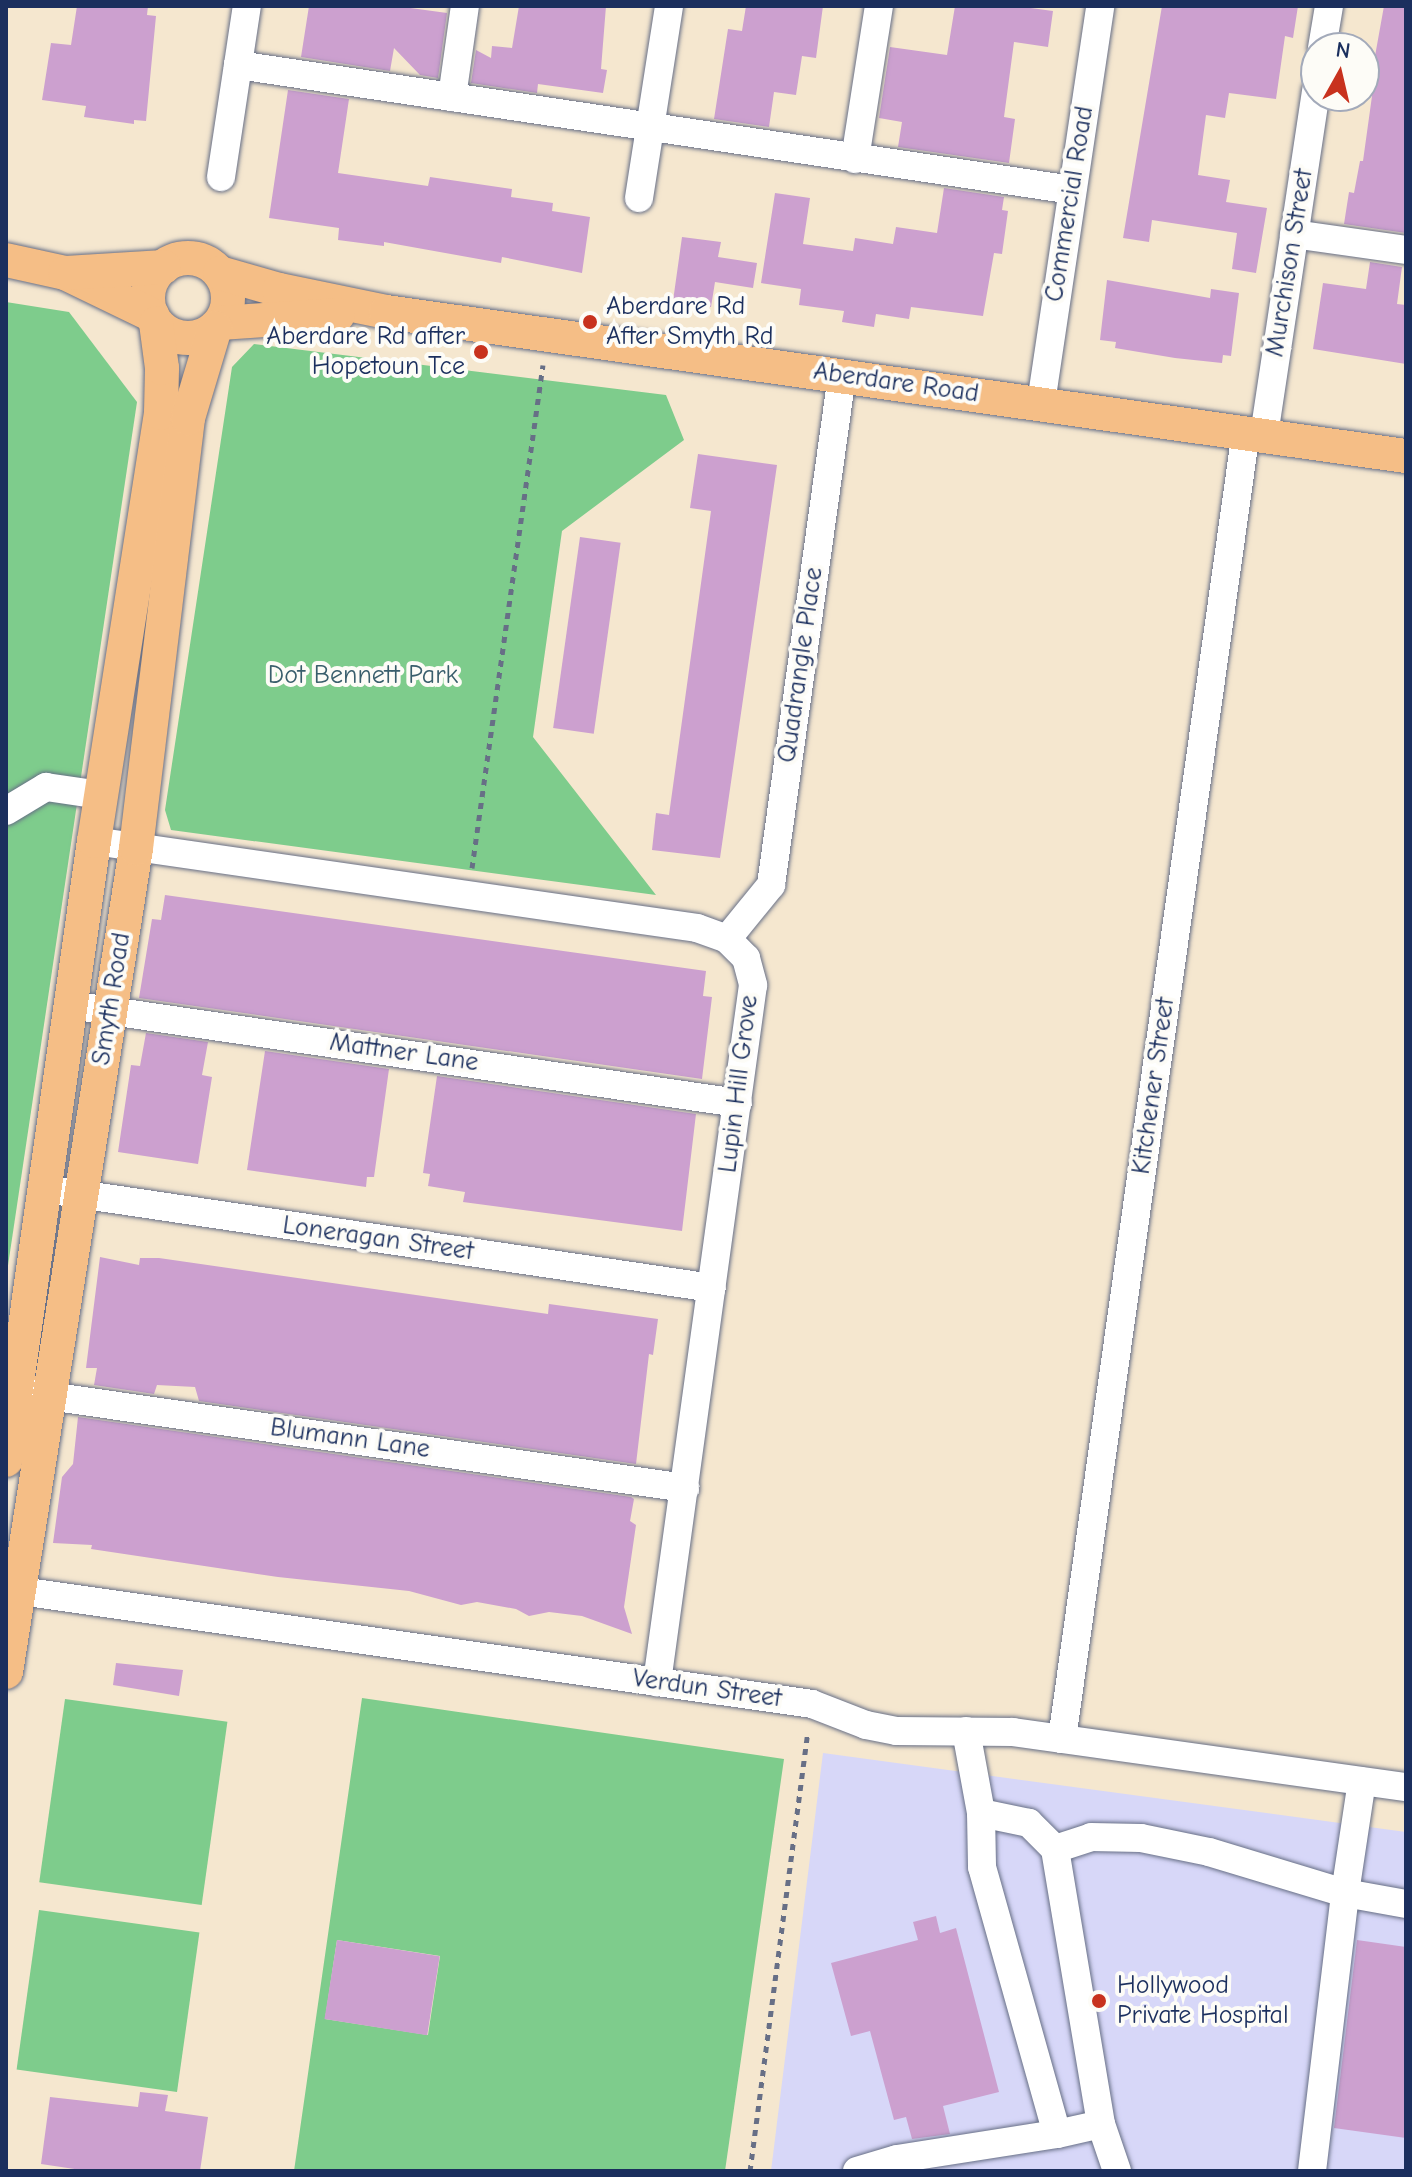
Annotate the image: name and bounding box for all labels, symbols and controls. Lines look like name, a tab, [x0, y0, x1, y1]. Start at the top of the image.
north arrow	[1300, 32, 1380, 112]
text: N	[1334, 36, 1352, 64]
street label: Commercial Road	[1039, 104, 1101, 304]
street label: Murchison Street	[1260, 167, 1320, 359]
place label: Aberdare Rd After Smyth Rd	[606, 291, 774, 352]
marker: Aberdare Rd After Smyth Rd	[581, 313, 599, 331]
place label: Aberdare Rd after Hopetoun Tce	[266, 321, 465, 382]
marker: Aberdare Rd after Hopetoun Tce	[472, 343, 490, 361]
street label: Aberdare Road	[811, 356, 981, 410]
street label: Quadrangle Place	[772, 565, 830, 765]
park label: Dot Bennett Park	[268, 660, 458, 692]
street label: Smyth Road	[86, 931, 138, 1067]
street label: Lupin Hill Grove	[713, 993, 765, 1175]
street label: Kitchener Street	[1126, 996, 1182, 1176]
street label: Mattner Lane	[328, 1027, 480, 1079]
street label: Loneragan Street	[281, 1210, 475, 1268]
street label: Blumann Lane	[268, 1412, 432, 1466]
street label: Verdun Street	[630, 1663, 784, 1715]
place label: Hollywood Private Hospital	[1117, 1970, 1289, 2032]
marker: Hollywood Private Hospital	[1088, 1990, 1110, 2012]

